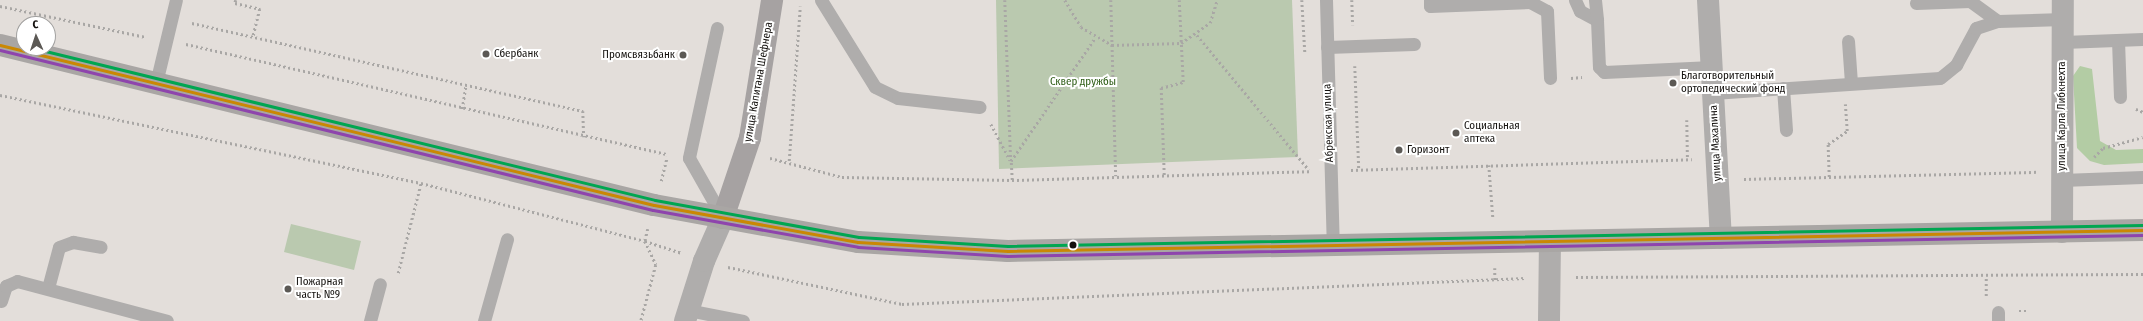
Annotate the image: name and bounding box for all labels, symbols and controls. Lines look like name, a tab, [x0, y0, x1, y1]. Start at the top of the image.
north arrow	[16, 16, 56, 56]
text: С	[32, 18, 39, 31]
street label: улица Капитана Шефнера	[742, 21, 776, 143]
place label: Сбербанк	[494, 47, 538, 61]
place label: Промсвязьбанк	[602, 48, 675, 62]
marker: Сбербанк	[481, 49, 491, 59]
marker: Промсвязьбанк	[678, 50, 688, 60]
street label: улица Карла Либкнехта	[2055, 61, 2069, 171]
place label: Благотворительный ортопедический фонд	[1681, 70, 1785, 96]
park label: Сквер дружбы	[1050, 75, 1116, 89]
marker: Благотворительный ортопедический фонд	[1668, 78, 1678, 88]
street label: Абрекская улица	[1321, 84, 1337, 162]
street label: улица Махалина	[1707, 105, 1725, 181]
place label: Социальная аптека	[1464, 120, 1520, 146]
marker: Социальная аптека	[1451, 128, 1461, 138]
place label: Горизонт	[1407, 143, 1449, 157]
marker: Горизонт	[1394, 145, 1404, 155]
unlabelled marker	[1068, 240, 1078, 250]
place label: Пожарная часть №9	[296, 276, 343, 302]
marker: Пожарная часть №9	[283, 284, 293, 294]

